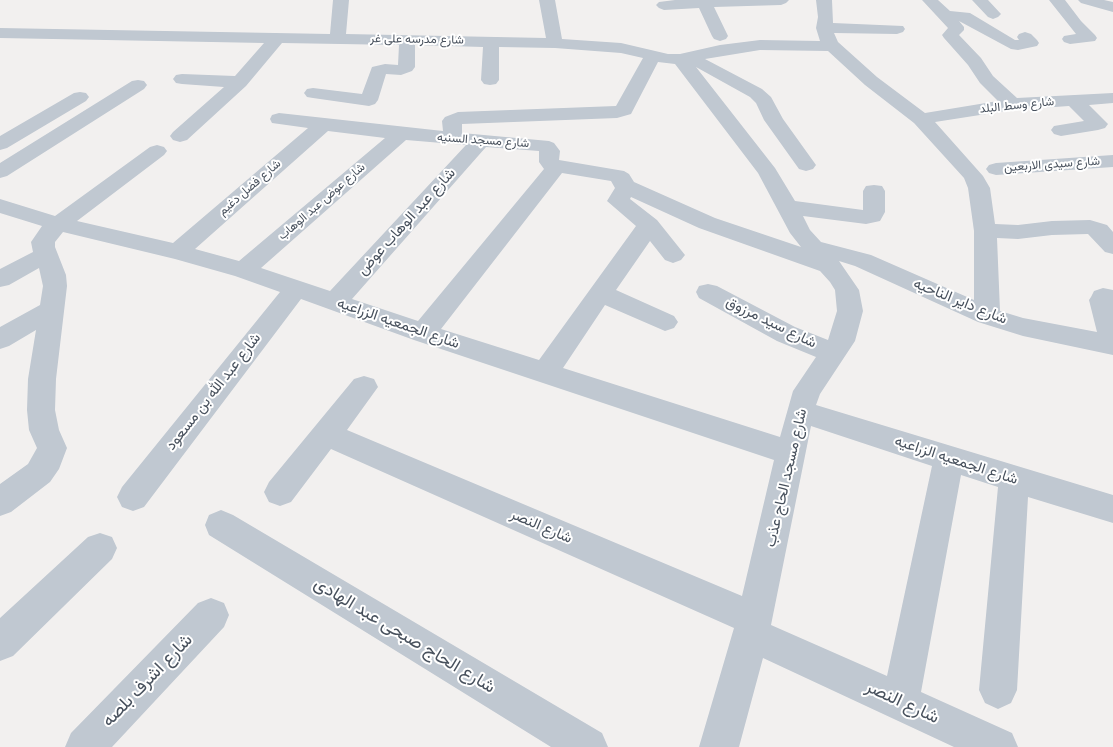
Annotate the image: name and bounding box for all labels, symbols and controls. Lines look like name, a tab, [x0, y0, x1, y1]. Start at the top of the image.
street label: شارع مدرسه على غر	[370, 32, 464, 48]
street label: شارع وسط البلد	[979, 95, 1055, 117]
street label: شارع مسجد السنيه	[436, 131, 530, 151]
street label: شارع سيدى الاربعين	[1004, 154, 1100, 176]
street label: شارع فضل دغيم	[216, 157, 284, 219]
street label: شارع عوض عبد الوهاب	[276, 160, 368, 244]
street label: شارع عبد الوهاب عوض	[354, 165, 460, 279]
street label: شارع داير الناحيه	[910, 275, 1010, 329]
street label: شارع سيد مرزوق	[723, 293, 819, 353]
street label: شارع الجمعيه الزراعيه	[334, 295, 462, 353]
street label: شارع عبد الله بن مسعود	[163, 330, 265, 454]
street label: شارع مسجد الحاج عذب	[762, 407, 812, 549]
street label: شارع الجمعيه الزراعيه	[892, 433, 1020, 489]
street label: شارع النصر	[507, 506, 575, 548]
street label: شارع الحاج صبحى عبد الهادى	[309, 573, 499, 699]
street label: شارع اشرف بلصه	[98, 630, 198, 732]
street label: شارع النصر	[862, 677, 942, 729]

